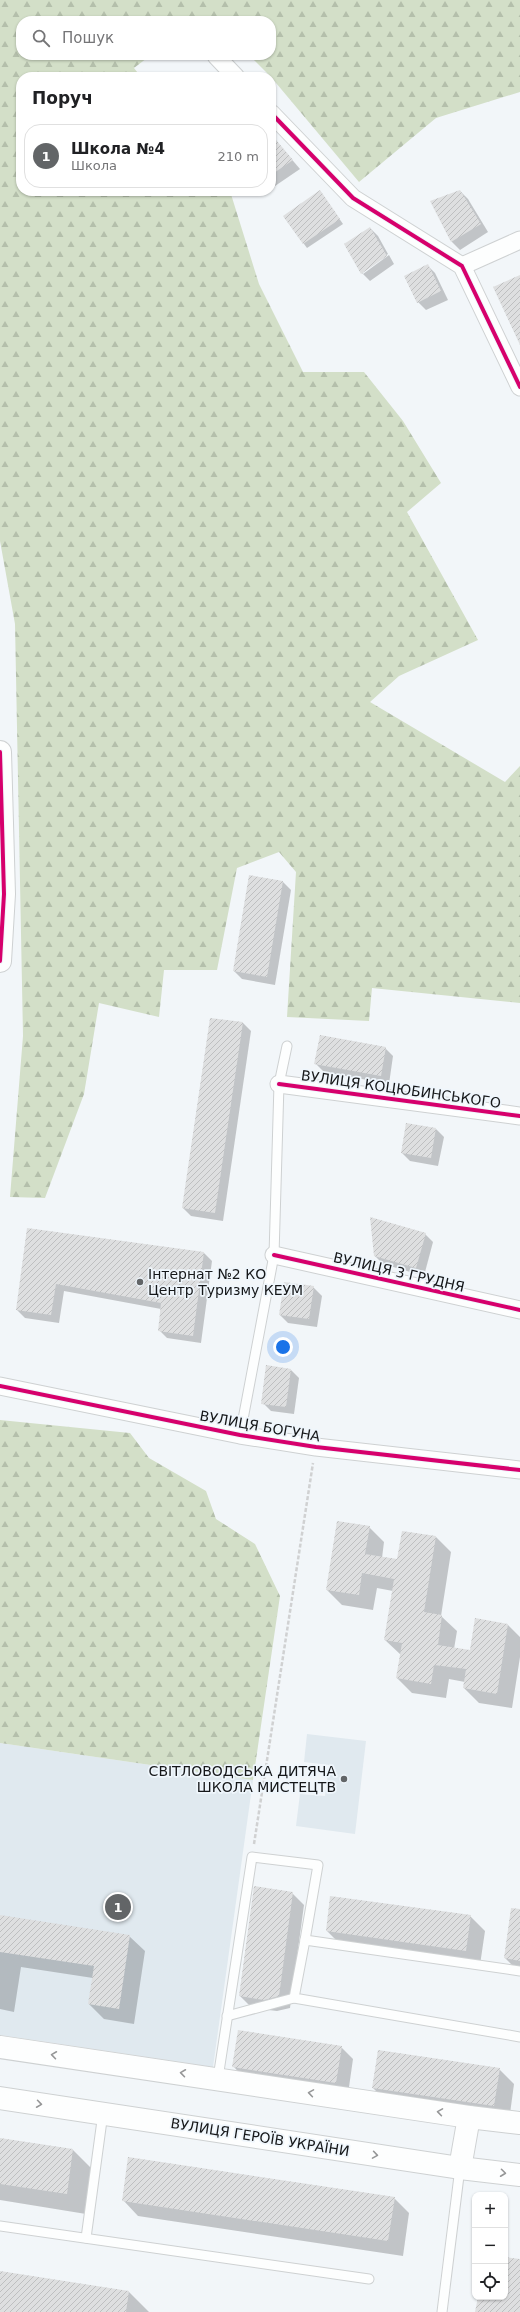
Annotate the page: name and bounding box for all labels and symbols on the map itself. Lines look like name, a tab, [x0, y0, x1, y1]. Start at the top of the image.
street label: ВУЛИЦЯ КОЦЮБИНСЬКОГО	[300, 1067, 502, 1111]
street label: ВУЛИЦЯ 3 ГРУДНЯ	[332, 1249, 466, 1295]
place label: Інтернат №2 КО Центр Туризму КЕУМ	[148, 1266, 303, 1298]
marker: Інтернат №2 КО Центр Туризму КЕУМ	[135, 1277, 145, 1287]
your location	[273, 1337, 293, 1357]
street label: ВУЛИЦЯ БОГУНА	[199, 1408, 322, 1445]
place label: СВІТЛОВОДСЬКА ДИТЯЧА ШКОЛА МИСТЕЦТВ	[149, 1763, 336, 1795]
marker: СВІТЛОВОДСЬКА ДИТЯЧА ШКОЛА МИСТЕЦТВ	[339, 1774, 349, 1784]
pin: 1	[105, 1892, 131, 1922]
one-way arrow	[51, 2051, 57, 2060]
one-way arrow	[180, 2069, 186, 2078]
one-way arrow	[308, 2089, 314, 2097]
one-way arrow	[36, 2099, 42, 2108]
one-way arrow	[437, 2108, 443, 2117]
street label: ВУЛИЦЯ ГЕРОЇВ УКРАЇНИ	[169, 2114, 351, 2159]
one-way arrow	[372, 2150, 378, 2159]
one-way arrow	[500, 2168, 507, 2177]

